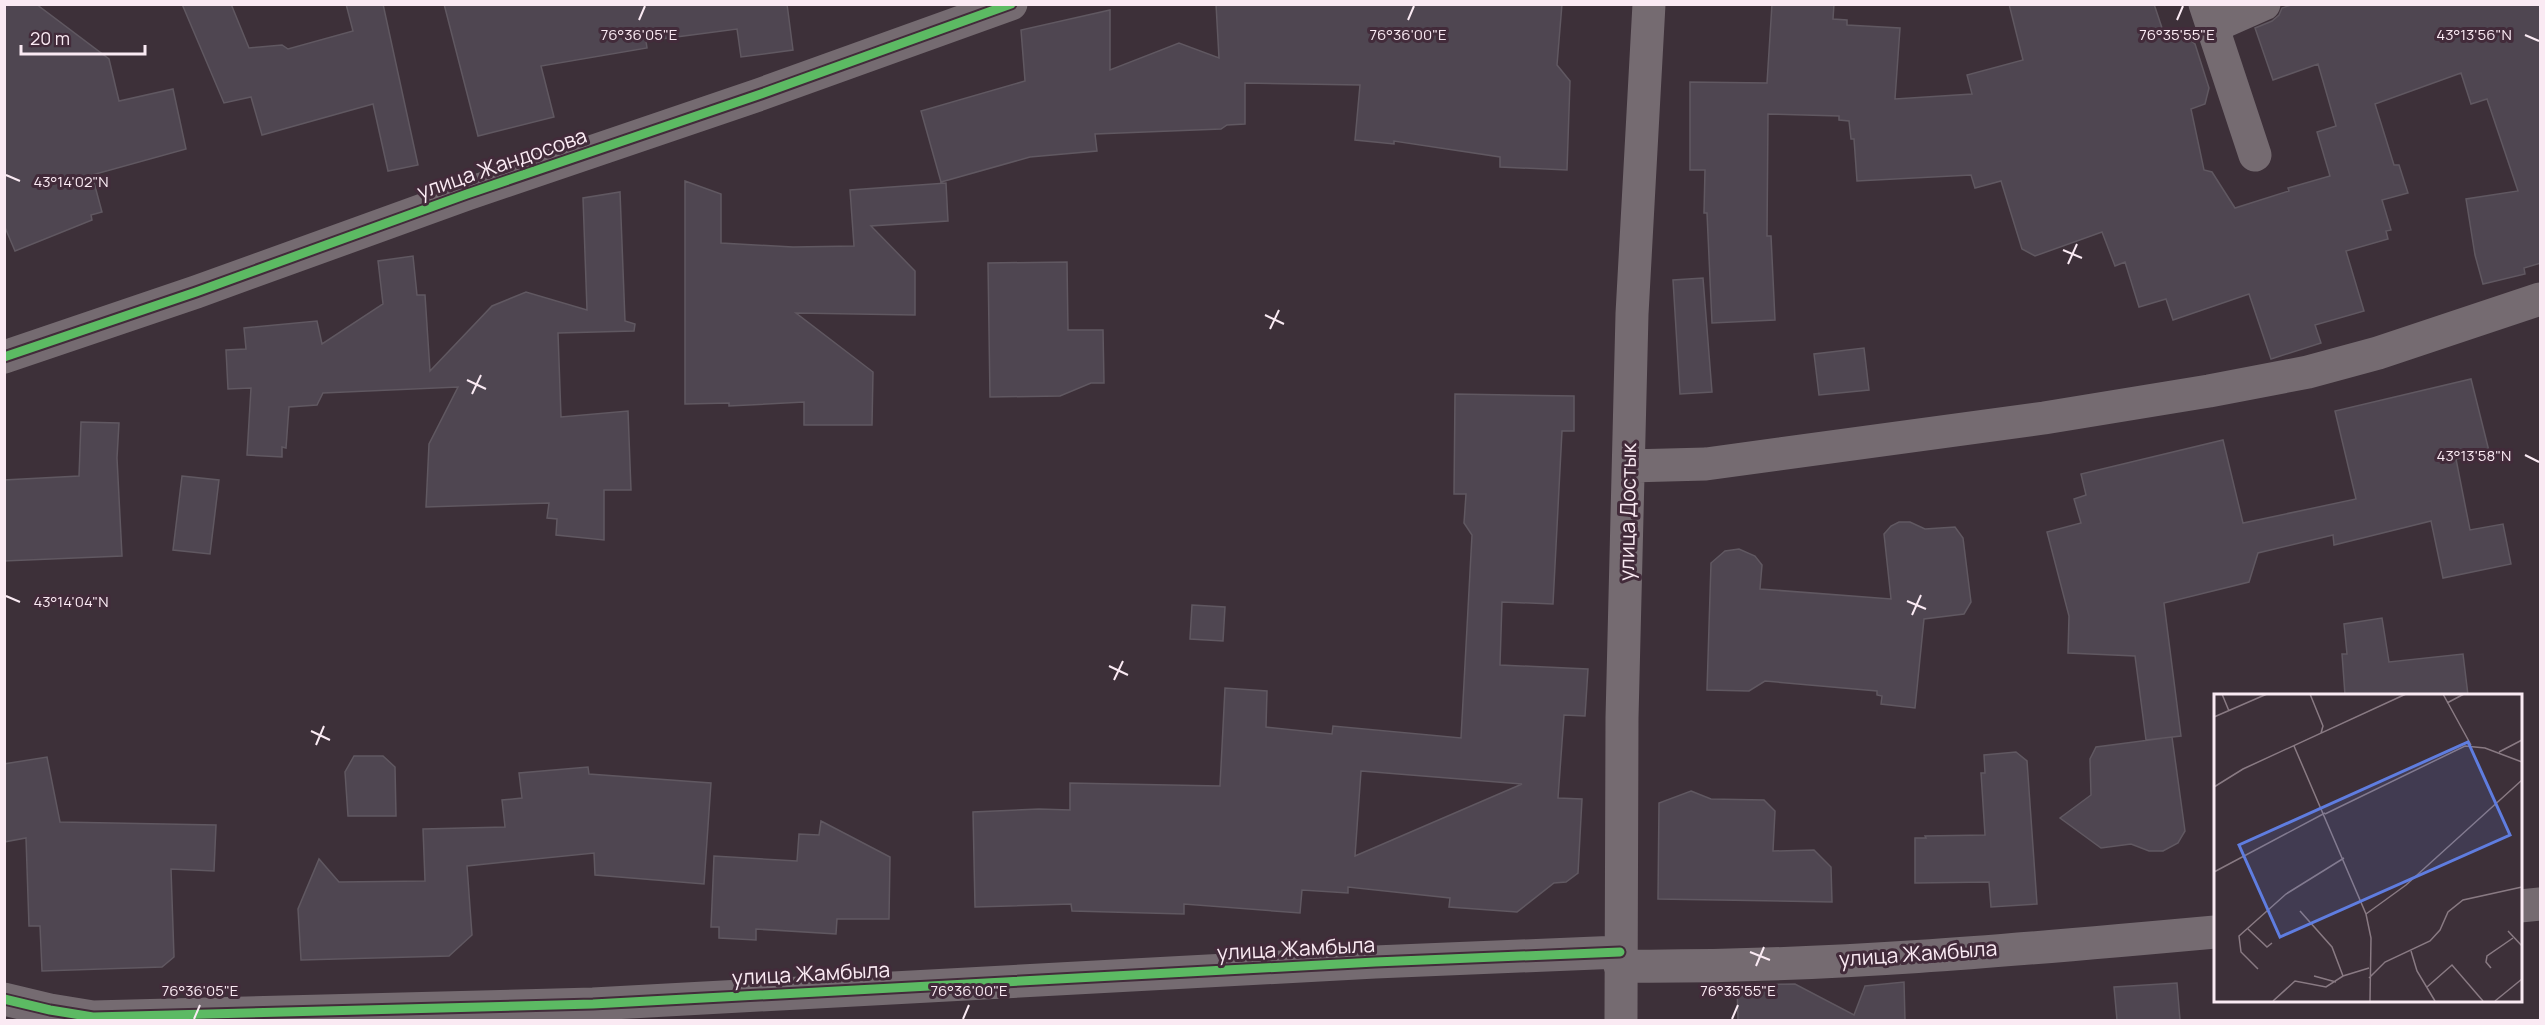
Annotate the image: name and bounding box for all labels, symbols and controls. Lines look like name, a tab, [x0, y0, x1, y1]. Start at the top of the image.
scale bar	[21, 18, 146, 56]
text: 76°36'05"E	[601, 24, 677, 45]
text: 76°36'00"E	[1369, 24, 1447, 45]
text: 76°35'55"E	[2139, 24, 2215, 45]
text: 43°13'56"N	[2436, 24, 2512, 45]
text: 20 m	[30, 26, 70, 50]
street label: улица Жандосова	[413, 121, 590, 205]
text: 43°14'02"N	[33, 171, 109, 192]
street label: улица Достык	[1612, 442, 1642, 581]
text: 43°13'58"N	[2437, 445, 2511, 466]
text: 43°14'04"N	[33, 591, 109, 612]
inset map	[2214, 694, 2521, 1001]
street label: улица Жамбыла	[1216, 930, 1376, 966]
street label: улица Жамбыла	[1838, 934, 1998, 972]
street label: улица Жамбыла	[731, 955, 891, 991]
text: 76°36'05"E	[162, 980, 238, 1001]
text: 76°36'00"E	[930, 980, 1008, 1001]
text: 76°35'55"E	[1700, 980, 1776, 1001]

